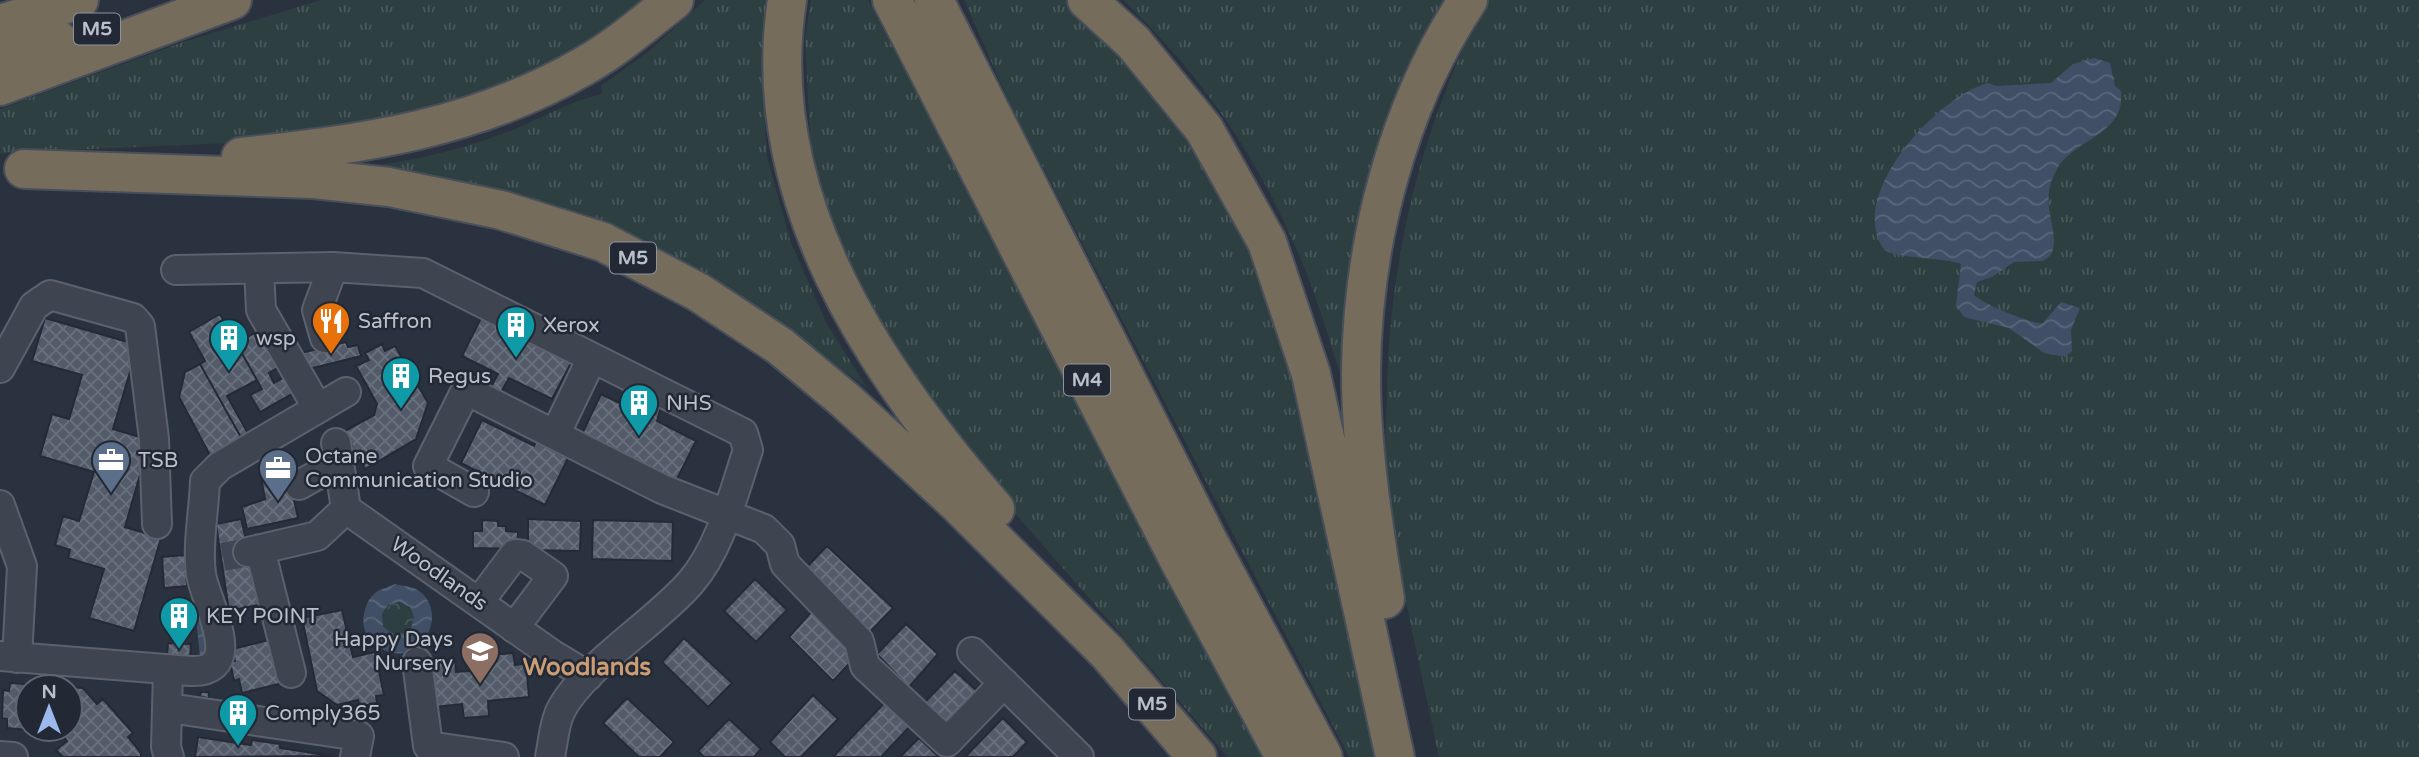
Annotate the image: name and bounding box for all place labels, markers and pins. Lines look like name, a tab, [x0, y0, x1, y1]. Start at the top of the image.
restaurant icon: Saffron	[310, 300, 352, 355]
building icon: Xerox	[495, 304, 537, 359]
place label: Saffron	[358, 309, 432, 334]
place label: Xerox	[543, 313, 600, 338]
building icon: wsp	[208, 317, 250, 372]
place label: wsp	[256, 326, 296, 351]
building icon: Regus	[380, 355, 422, 410]
place label: Regus	[428, 364, 491, 389]
building icon: NHS	[618, 382, 660, 437]
place label: NHS	[666, 391, 712, 416]
office icon: TSB	[90, 439, 132, 494]
place label: Octane Communication Studio	[305, 444, 533, 493]
office icon: Octane Communication Studio	[257, 447, 299, 502]
place label: TSB	[138, 448, 178, 473]
building icon: KEY POINT	[158, 595, 200, 650]
place label: KEY POINT	[206, 604, 319, 629]
place label: Happy Days Nursery	[334, 627, 453, 676]
school or university icon: Happy Days Nursery	[459, 630, 501, 685]
building icon: Comply365	[217, 692, 259, 747]
place label: Comply365	[265, 701, 381, 726]

